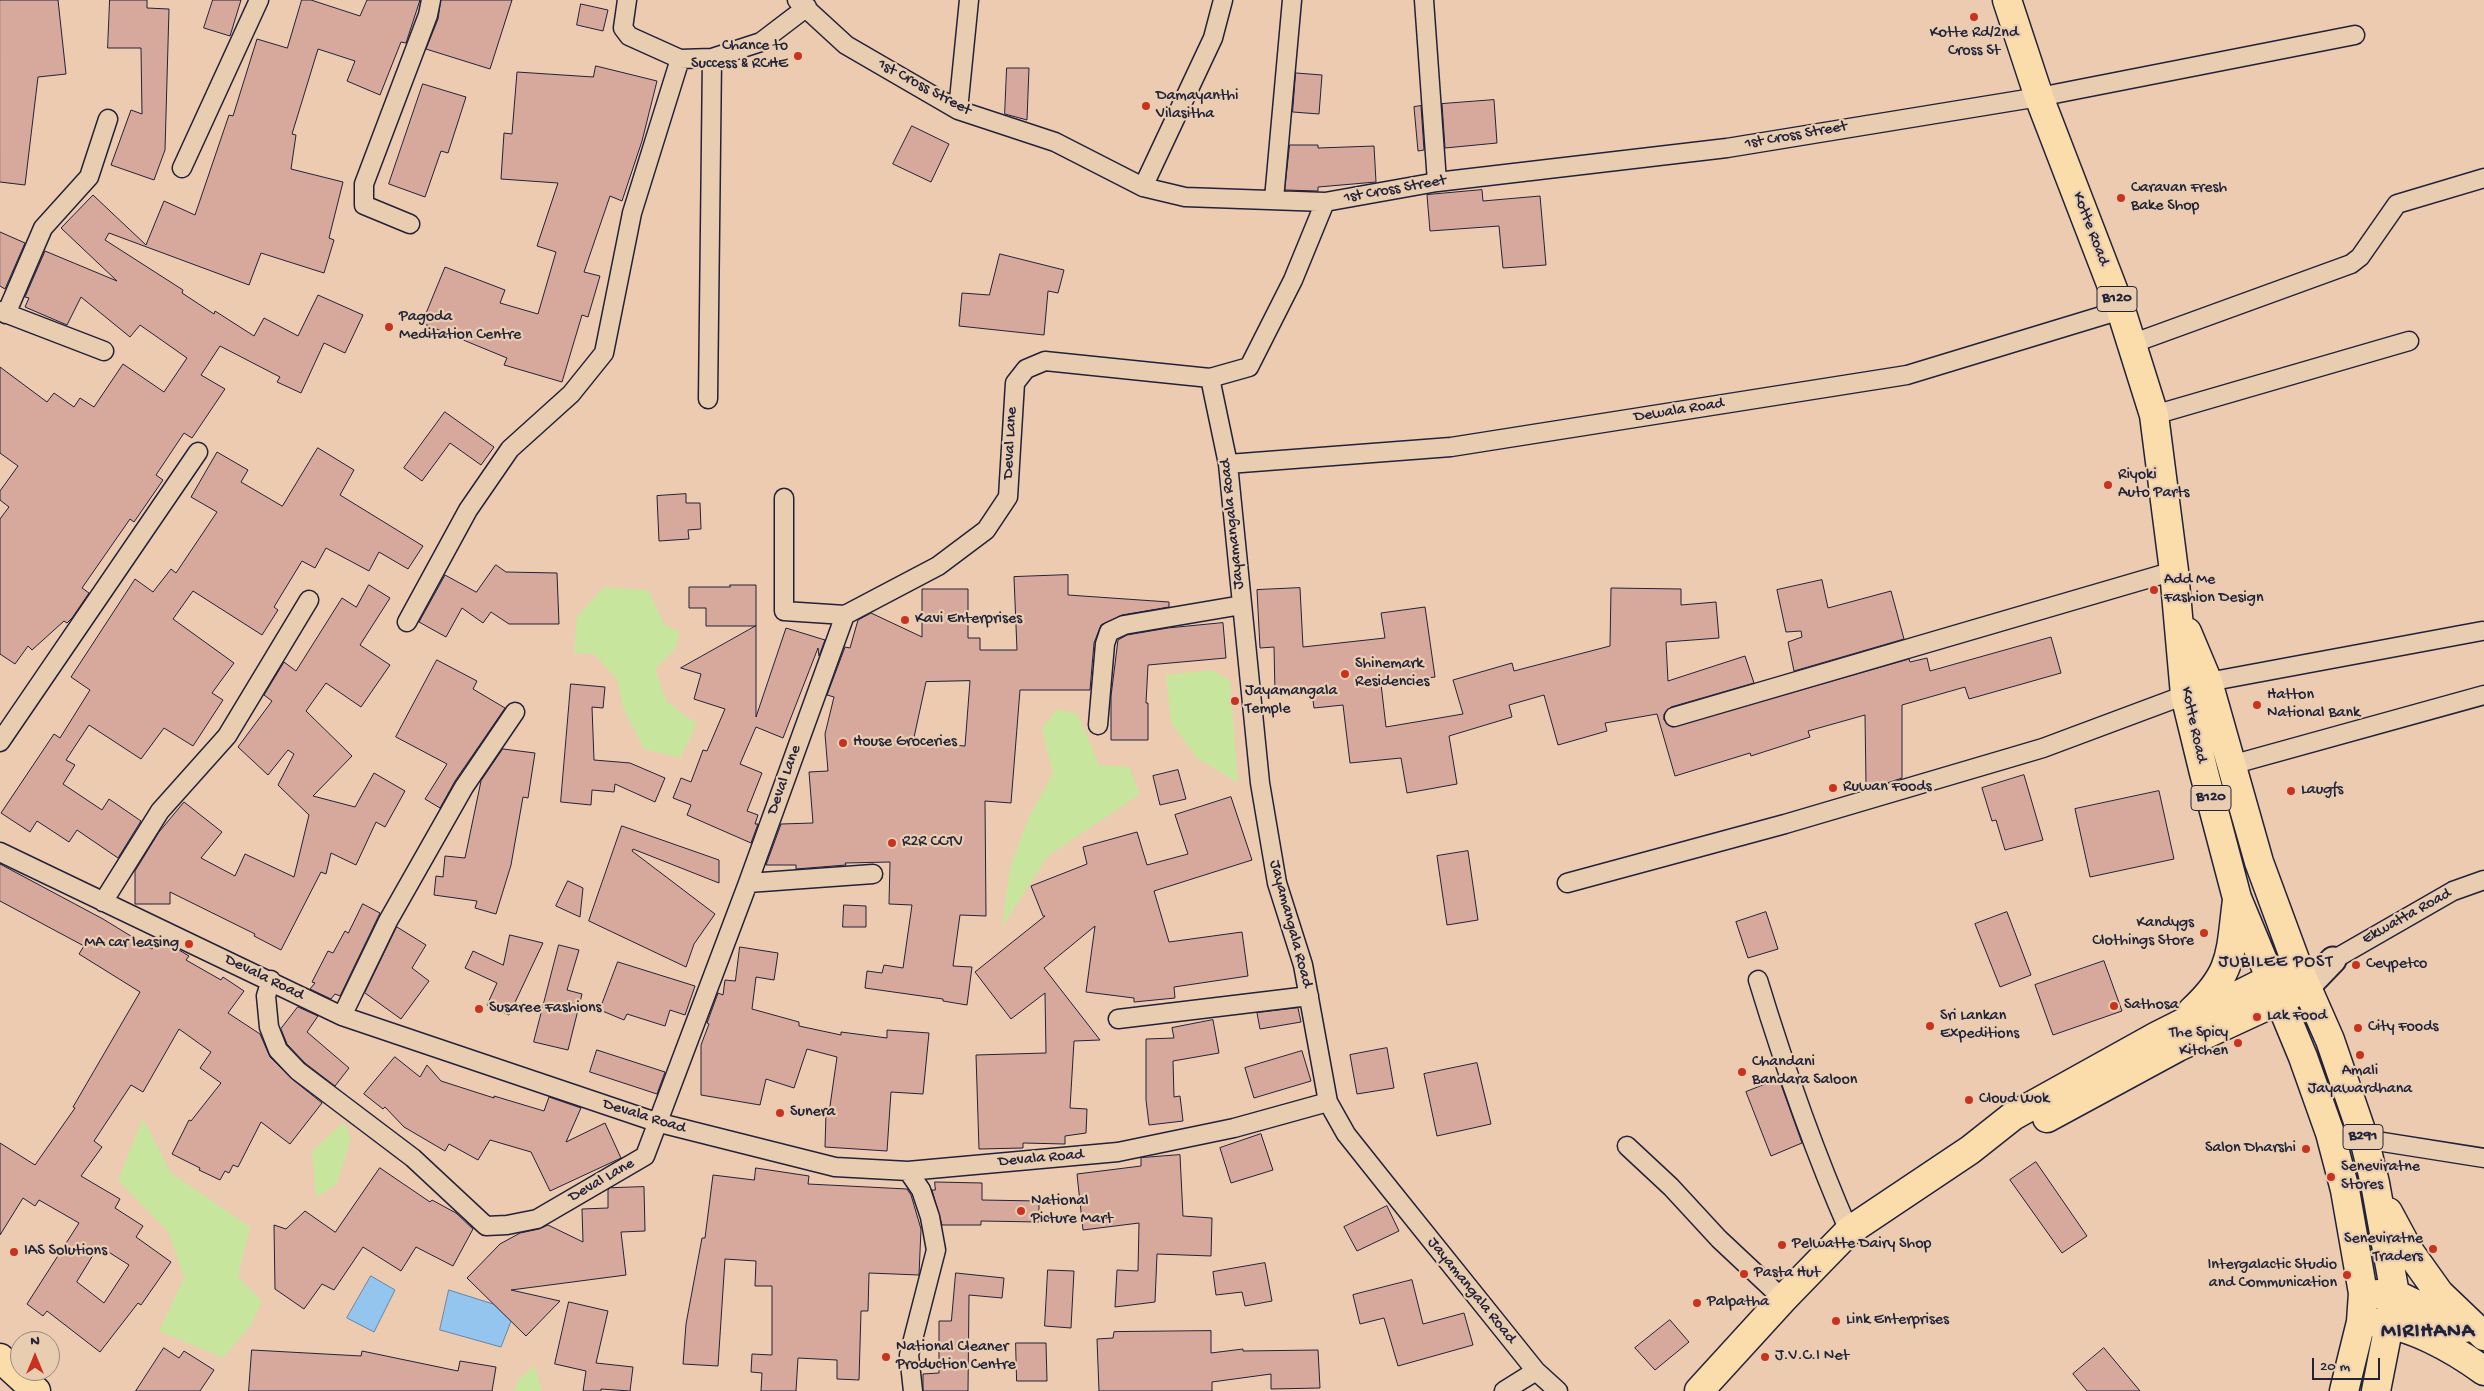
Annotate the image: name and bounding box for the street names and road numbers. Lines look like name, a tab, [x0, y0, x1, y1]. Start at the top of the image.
street label: 1st Cross Street	[874, 55, 974, 121]
street label: 1st Cross Street	[1743, 118, 1849, 154]
street label: 1st Cross Street	[1342, 172, 1448, 208]
street label: Kotte Road	[2067, 190, 2113, 268]
road number: B120	[2097, 286, 2137, 312]
street label: Dewala Road	[1633, 394, 1725, 428]
street label: Deval Lane	[1000, 406, 1022, 480]
street label: Jayamangala Road	[1217, 458, 1249, 590]
street label: Kotte Road	[2176, 685, 2210, 765]
street label: Deval Lane	[764, 743, 806, 817]
road number: B120	[2191, 786, 2231, 810]
street label: Jayamangala Road	[1264, 858, 1316, 990]
street label: Ekwatta Road	[2359, 885, 2455, 949]
street label: Devala Road	[221, 951, 307, 1005]
street label: Devala Road	[600, 1095, 688, 1139]
road number: B291	[2343, 1124, 2383, 1150]
street label: Devala Road	[997, 1146, 1085, 1172]
street label: Deval Lane	[566, 1155, 638, 1207]
street label: Jayamangala Road	[1422, 1234, 1520, 1348]

